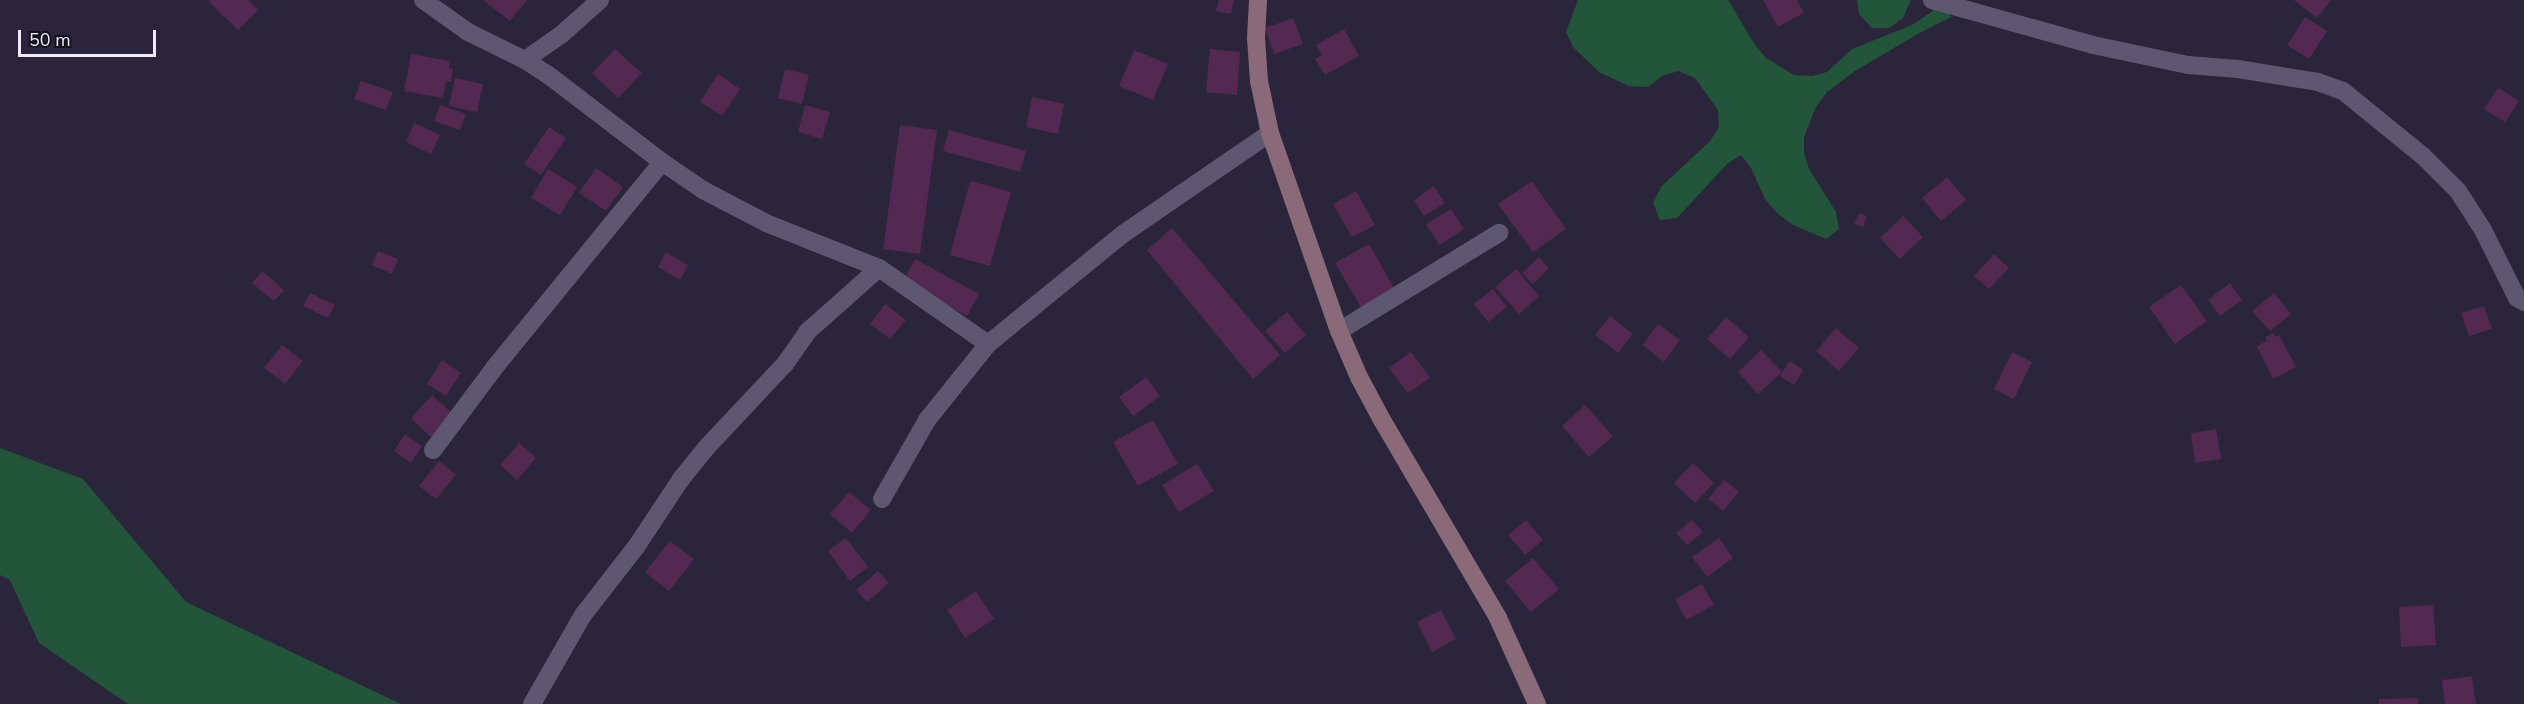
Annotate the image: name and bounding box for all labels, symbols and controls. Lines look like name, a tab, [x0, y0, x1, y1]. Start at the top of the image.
scale bar	[21, 18, 159, 56]
text: 50 m	[29, 28, 71, 52]

